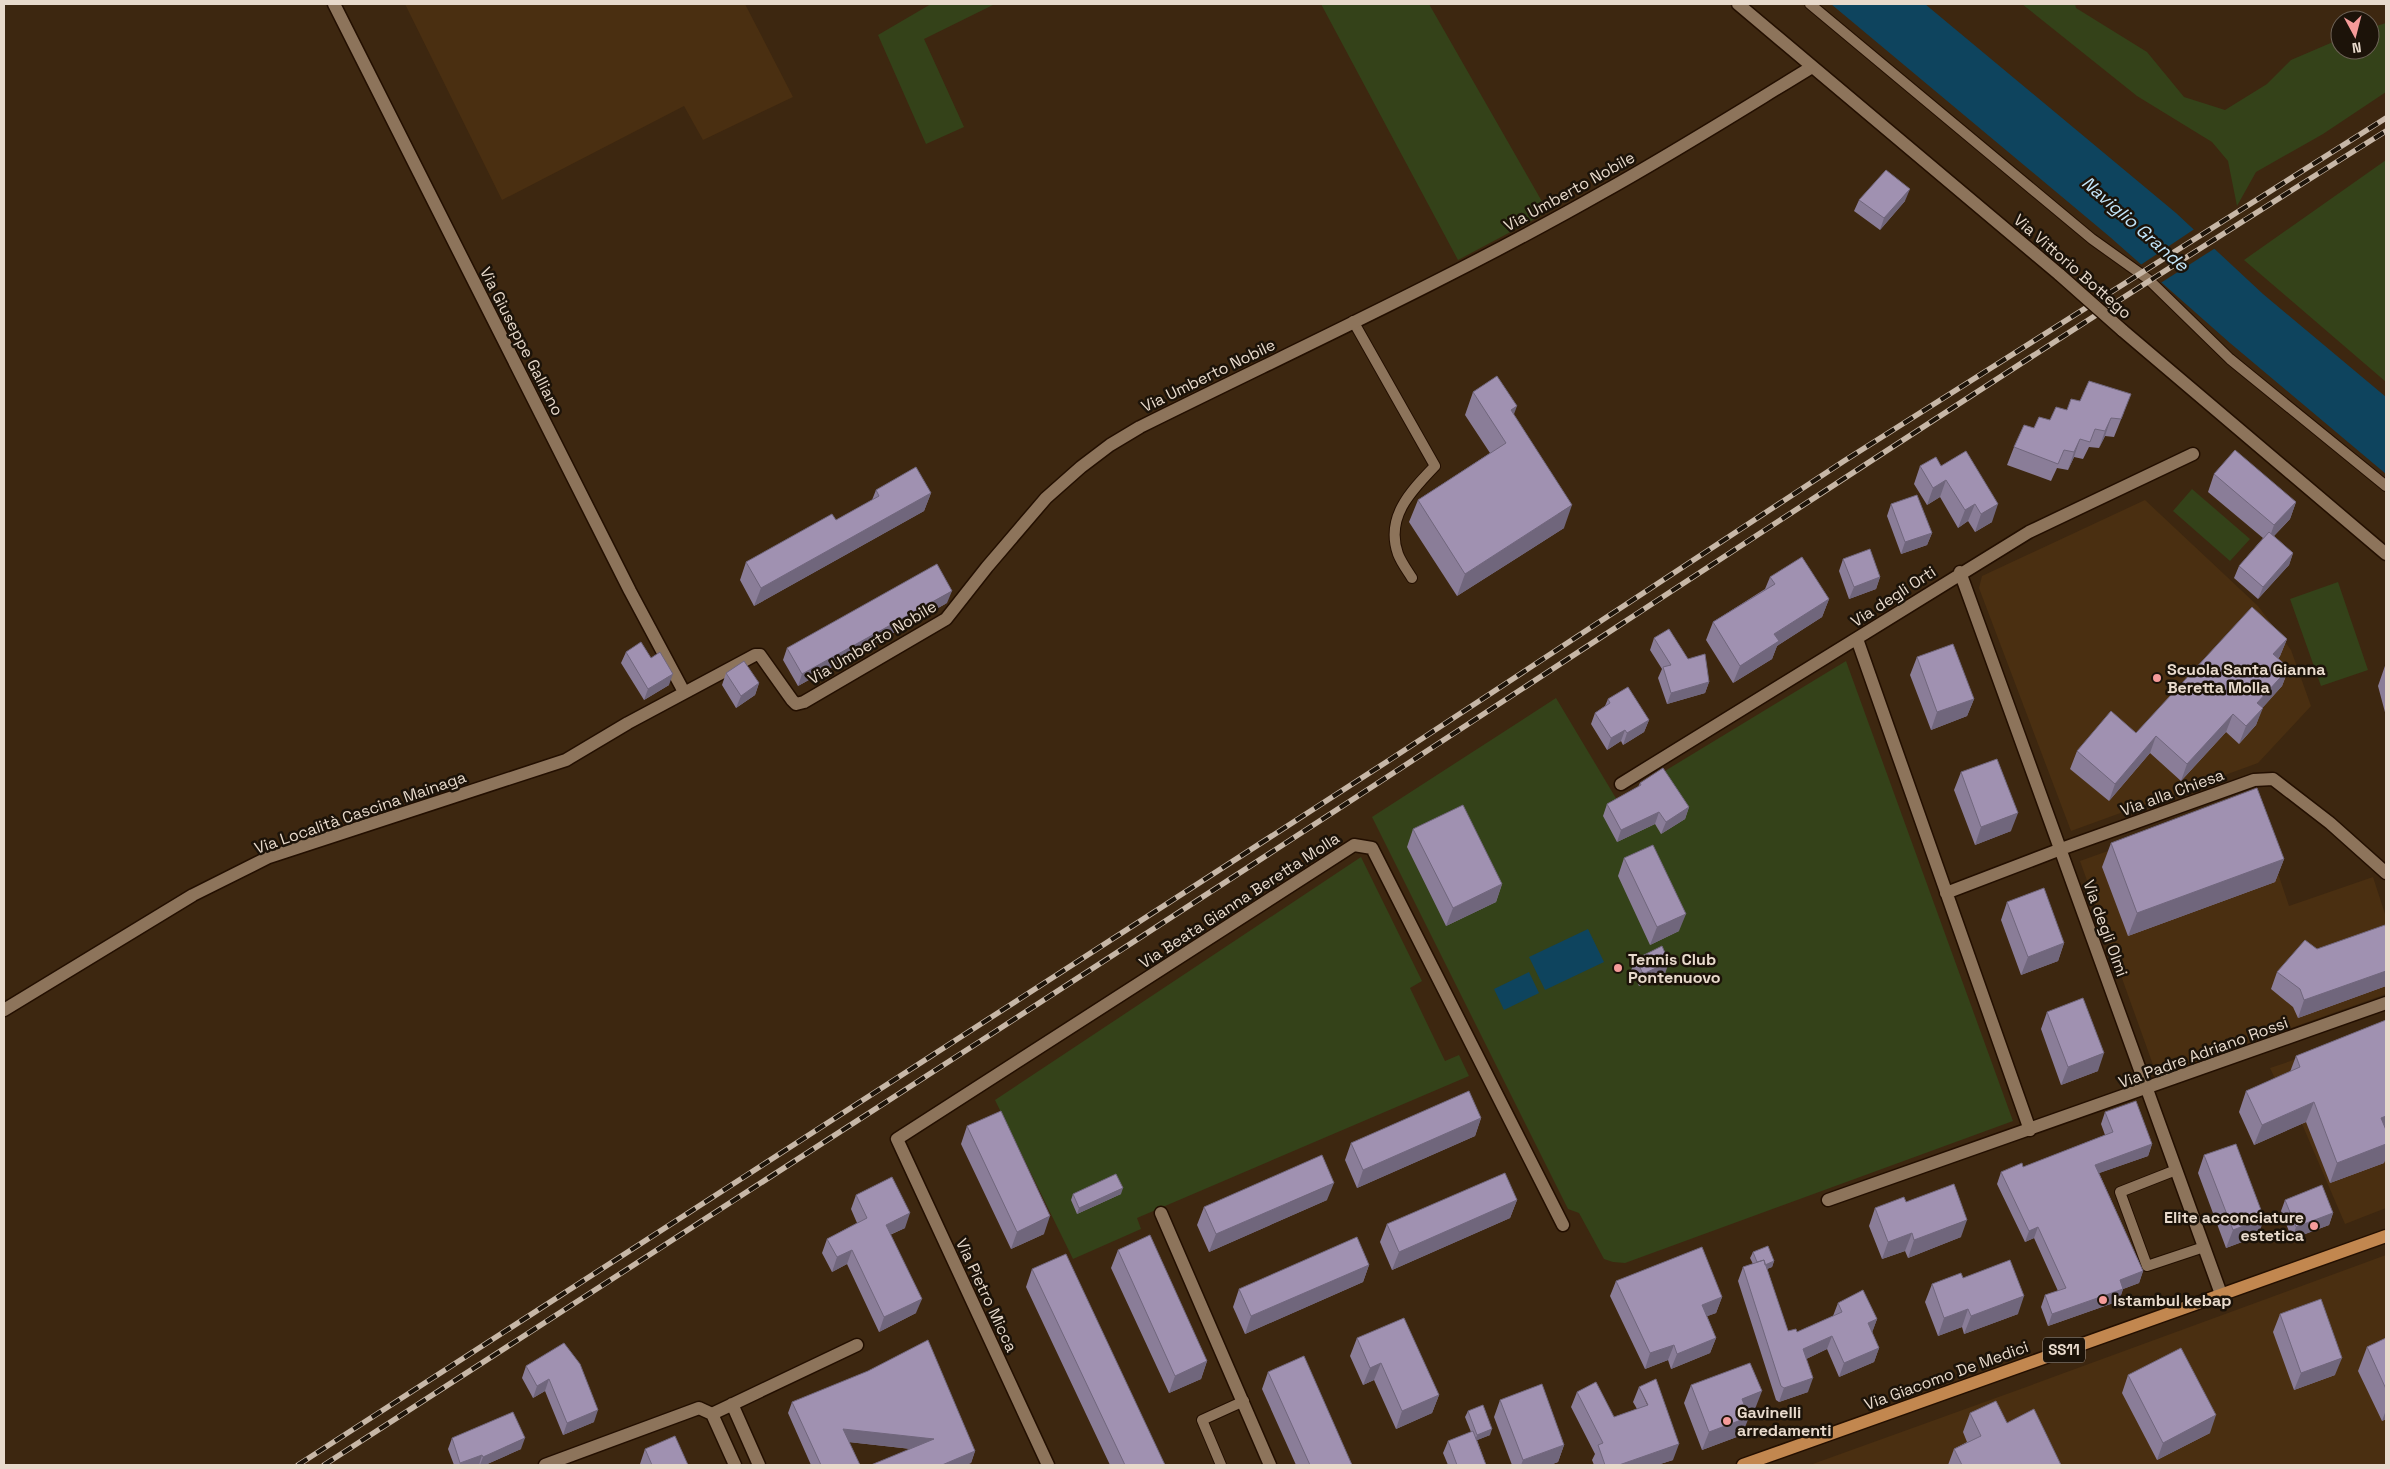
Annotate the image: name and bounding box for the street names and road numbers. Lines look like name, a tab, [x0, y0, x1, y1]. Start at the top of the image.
street label: Via Umberto Nobile	[1500, 147, 1638, 236]
street label: Via Vittorio Bottego	[2009, 209, 2136, 323]
street label: Via Giuseppe Galliano	[475, 263, 568, 419]
street label: Via Umberto Nobile	[1138, 334, 1279, 417]
street label: Via degli Orti	[1847, 561, 1940, 632]
street label: Via Umberto Nobile	[804, 596, 940, 689]
street label: Via alla Chiesa	[2118, 764, 2227, 821]
street label: Via Località Cascina Mainaga	[251, 766, 469, 859]
street label: Via Beata Gianna Beretta Molla	[1135, 828, 1344, 973]
street label: Via degli Olmi	[2078, 877, 2133, 979]
street label: Via Padre Adriano Rossi	[2115, 1012, 2291, 1093]
street label: Via Pietro Micca	[951, 1235, 1022, 1355]
street label: Via Giacomo De Medici	[1861, 1336, 2031, 1415]
road number: SS11	[2043, 1338, 2085, 1362]

